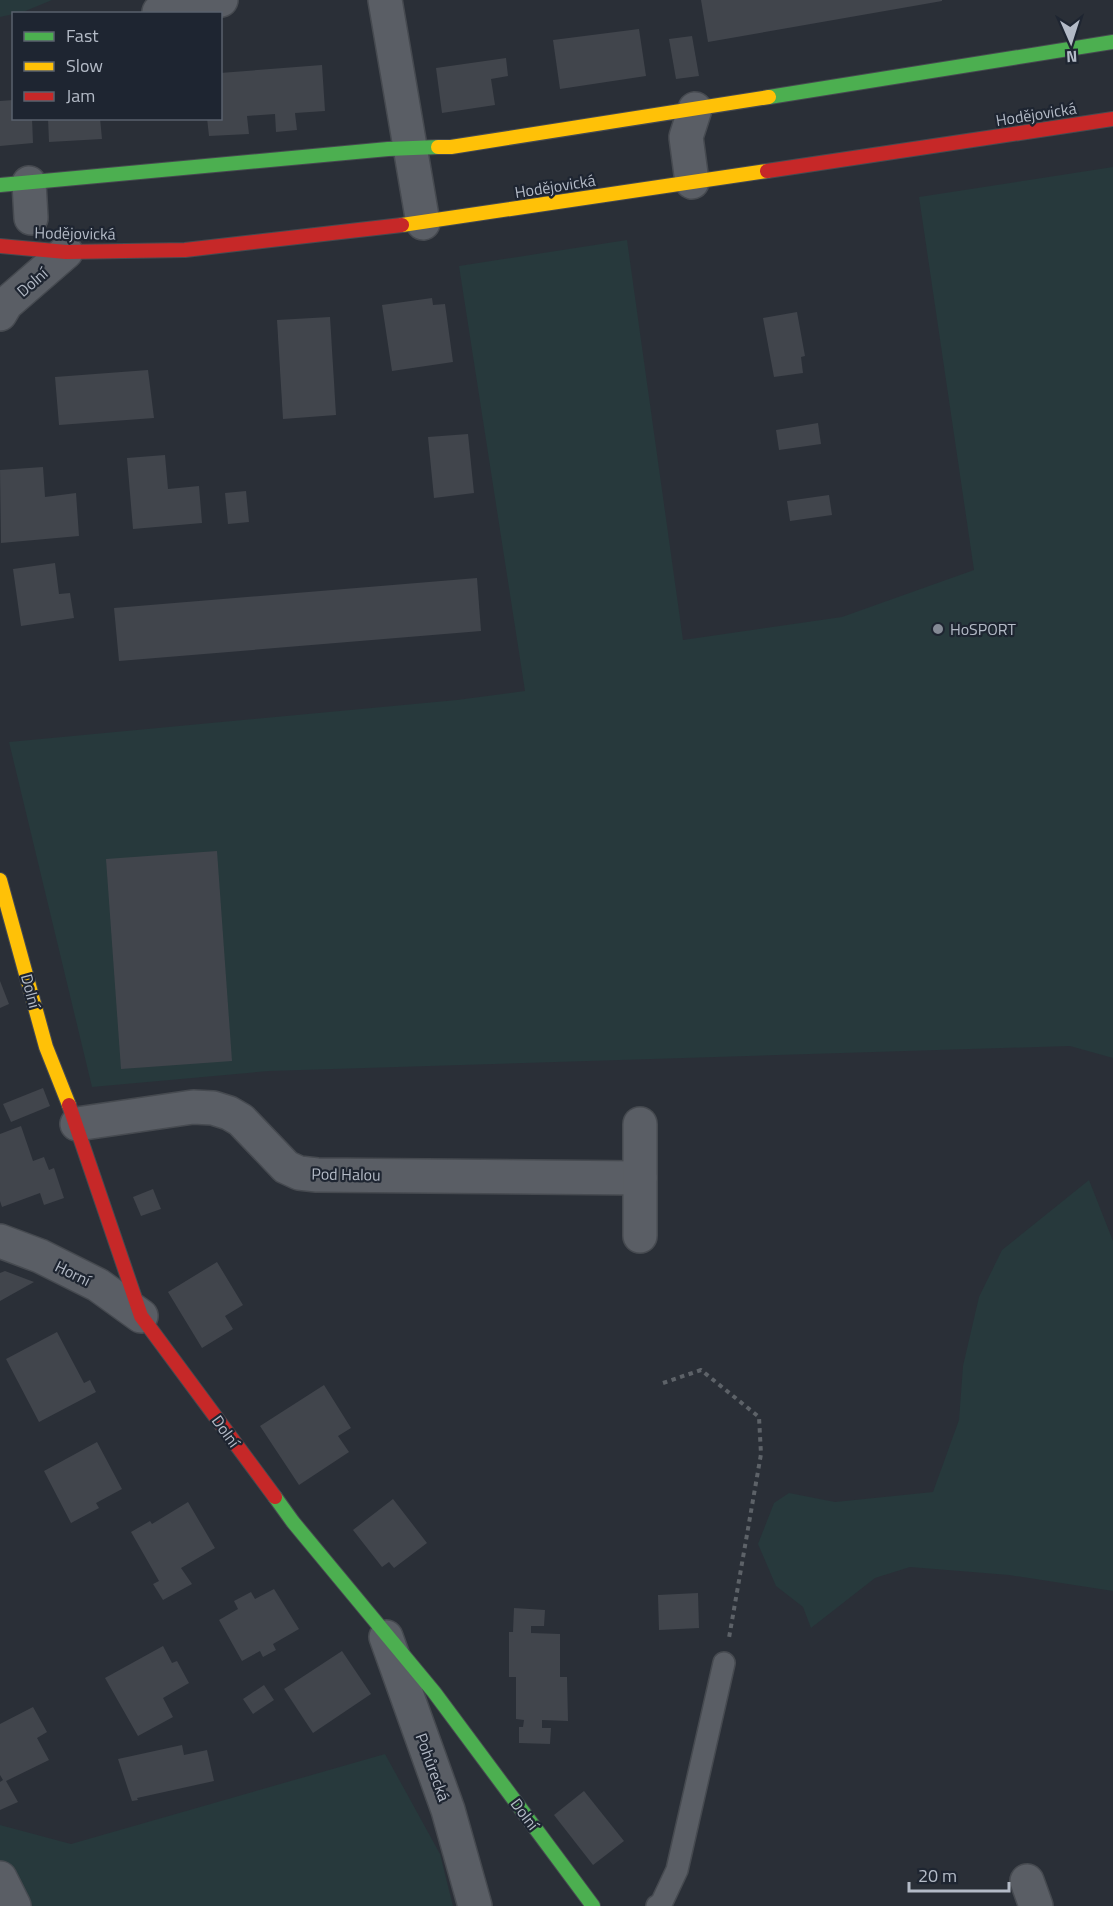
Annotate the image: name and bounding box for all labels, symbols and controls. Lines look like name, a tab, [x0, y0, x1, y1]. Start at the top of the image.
legend	[12, 12, 222, 120]
north arrow	[1041, 12, 1101, 72]
text: Fast	[66, 22, 99, 49]
text: N	[1066, 45, 1078, 69]
text: Slow	[66, 52, 103, 79]
text: Jam	[66, 82, 95, 109]
street label: Hodějovická	[994, 96, 1078, 132]
street label: Hodějovická	[513, 168, 597, 204]
street label: Hodějovická	[34, 220, 116, 246]
street label: Dolní	[11, 261, 54, 302]
place label: HoSPORT	[950, 617, 1016, 641]
marker: HoSPORT	[931, 622, 945, 636]
street label: Dolní	[15, 971, 47, 1012]
street label: Pod Halou	[311, 1161, 381, 1187]
street label: Horní	[51, 1254, 96, 1293]
street label: Dolní	[206, 1410, 247, 1453]
street label: Pohůrecká	[410, 1730, 456, 1804]
street label: Dolní	[505, 1793, 546, 1836]
scale bar	[909, 1855, 1010, 1893]
text: 20 m	[918, 1862, 957, 1889]

